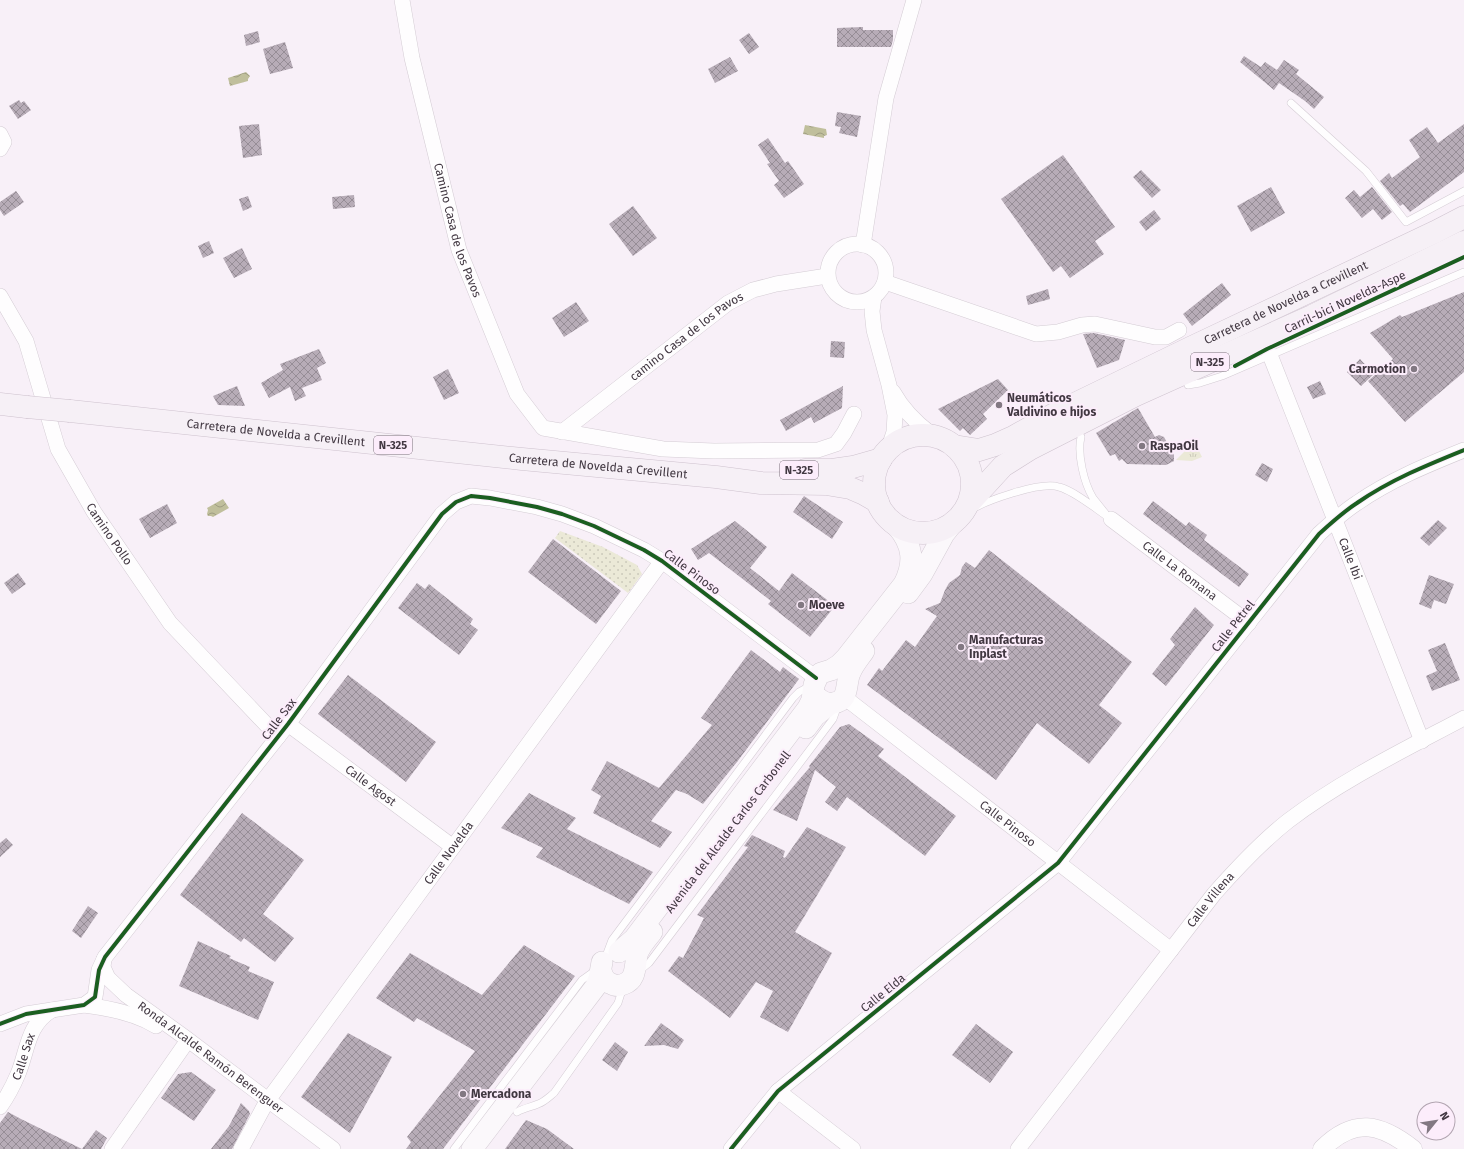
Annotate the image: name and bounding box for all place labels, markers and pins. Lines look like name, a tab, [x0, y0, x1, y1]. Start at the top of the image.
place label: Carmotion	[1349, 362, 1406, 376]
marker: Carmotion	[1409, 364, 1419, 374]
place label: Neumáticos Valdivino e hijos	[1006, 391, 1096, 419]
marker: Neumáticos Valdivino e hijos	[994, 400, 1004, 410]
place label: RaspaOil	[1150, 439, 1199, 453]
marker: RaspaOil	[1137, 441, 1147, 451]
place label: Moeve	[809, 598, 845, 612]
marker: Moeve	[796, 600, 806, 610]
place label: Manufacturas Inplast	[969, 633, 1043, 661]
marker: Manufacturas Inplast	[956, 642, 966, 652]
place label: Mercadona	[471, 1087, 532, 1101]
marker: Mercadona	[458, 1089, 468, 1099]

